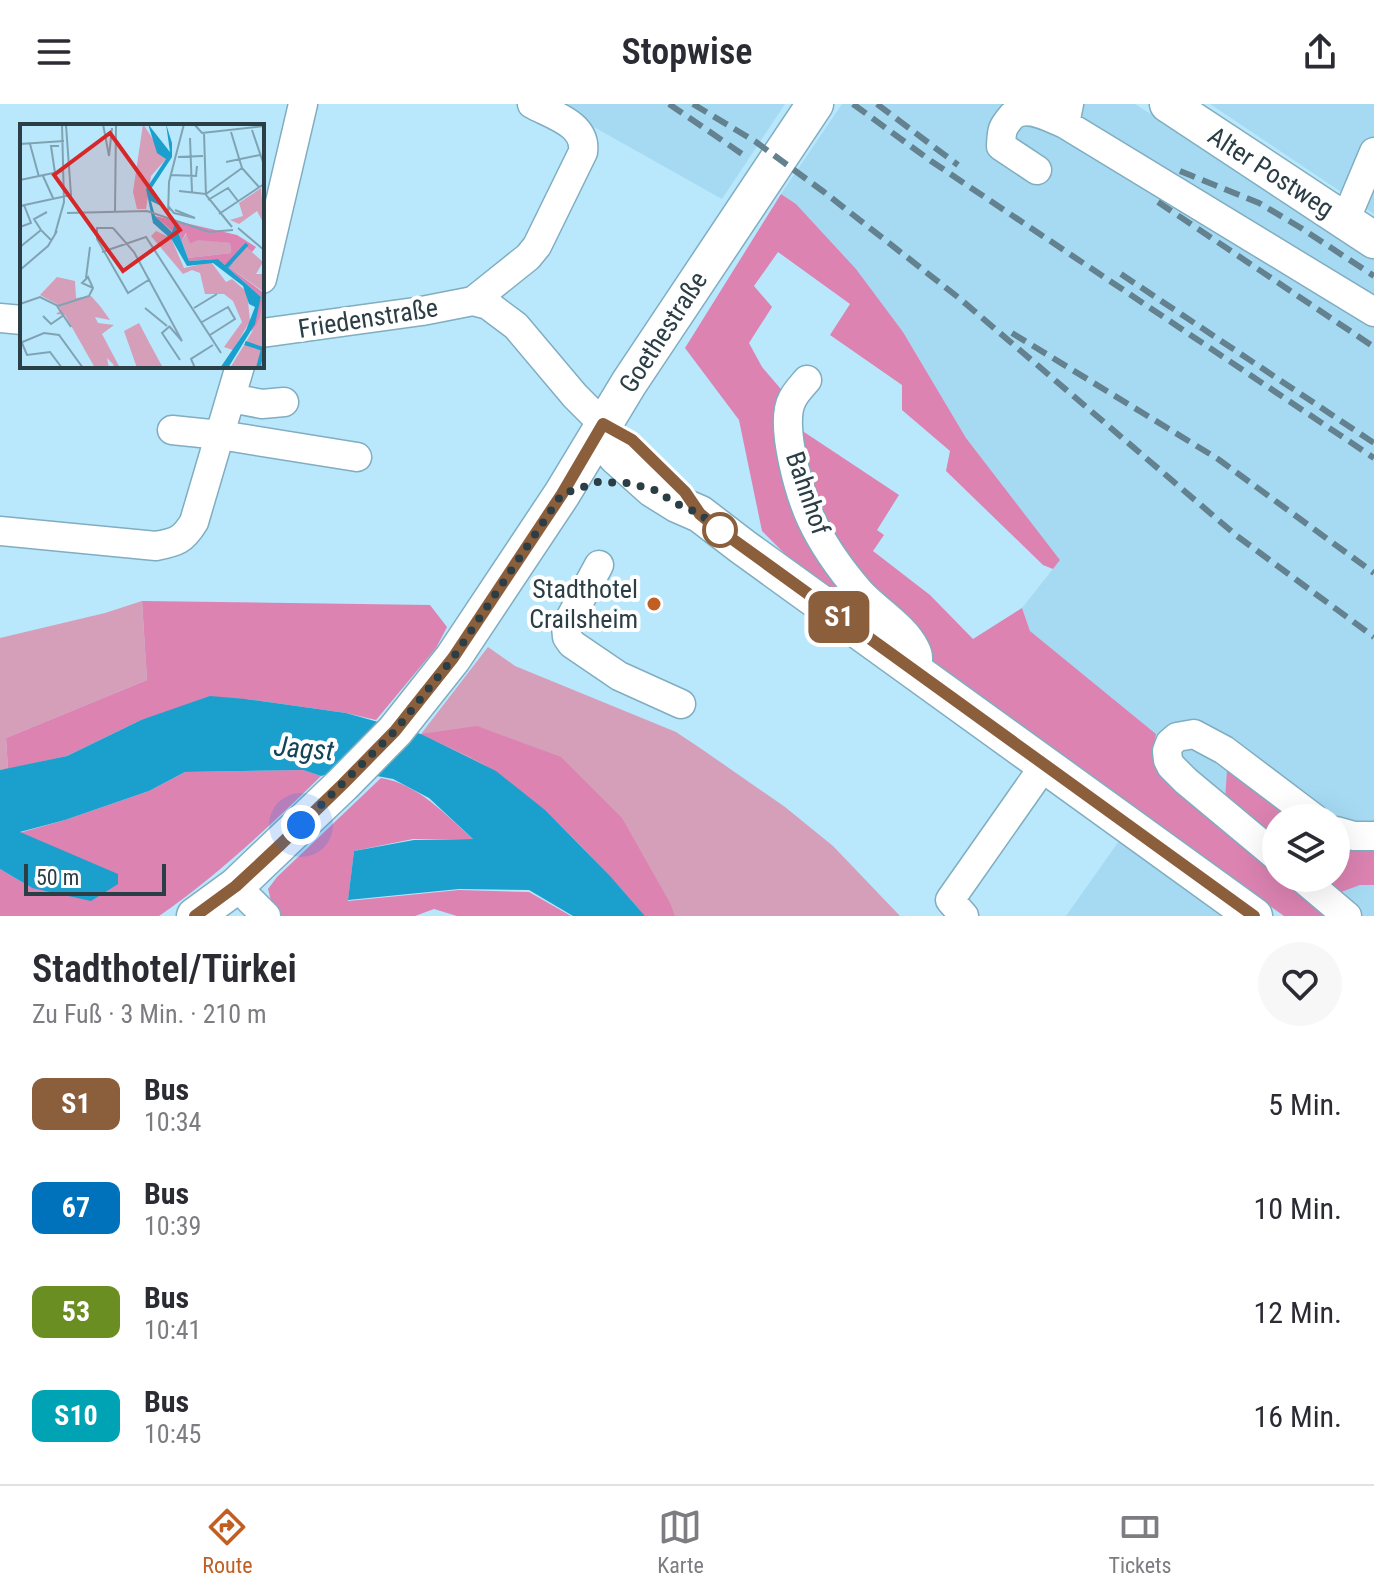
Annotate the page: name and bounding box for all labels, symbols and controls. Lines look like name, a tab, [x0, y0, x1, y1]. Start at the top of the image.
icon: menu	[32, 30, 76, 74]
icon: share	[1298, 30, 1342, 74]
text: Stopwise	[622, 31, 752, 73]
street label: Alter Postweg	[1203, 120, 1339, 224]
inset map	[20, 124, 264, 368]
street label: Goethestraße	[613, 266, 713, 398]
street label: Friedenstraße	[296, 292, 440, 344]
street label: Bahnhof	[780, 448, 836, 538]
unlabelled marker	[703, 513, 737, 547]
place label: Stadthotel Crailsheim	[529, 574, 638, 634]
line badge: S1	[803, 591, 875, 643]
marker: Stadthotel Crailsheim	[645, 595, 663, 613]
text: S1	[824, 600, 854, 633]
water label: Jagst	[273, 729, 336, 768]
map controls	[1262, 804, 1350, 892]
button: layers	[1262, 804, 1350, 892]
your location	[281, 805, 321, 845]
scale bar	[24, 860, 166, 896]
text: 50 m	[36, 865, 79, 890]
button: heart	[1258, 942, 1342, 1026]
text: Stadthotel/Türkei	[32, 947, 297, 991]
text: Zu Fuß · 3 Min. · 210 m	[32, 999, 267, 1029]
text: Bus	[144, 1072, 189, 1107]
text: S1	[61, 1087, 91, 1120]
text: 5 Min.	[1268, 1087, 1342, 1122]
text: 10:34	[144, 1107, 201, 1137]
text: Bus	[144, 1176, 189, 1211]
text: 67	[62, 1191, 90, 1224]
text: 10 Min.	[1254, 1191, 1342, 1226]
text: 10:39	[144, 1211, 201, 1241]
text: Bus	[144, 1280, 189, 1315]
text: 53	[62, 1295, 90, 1328]
text: 12 Min.	[1254, 1295, 1342, 1330]
text: 10:41	[144, 1315, 201, 1345]
text: Bus	[144, 1384, 189, 1419]
text: S10	[54, 1399, 98, 1432]
text: 16 Min.	[1254, 1399, 1342, 1434]
text: 10:45	[144, 1419, 201, 1449]
tab: Route	[202, 1505, 253, 1578]
tab: Karte	[657, 1505, 704, 1578]
tab: Tickets	[1108, 1505, 1172, 1578]

